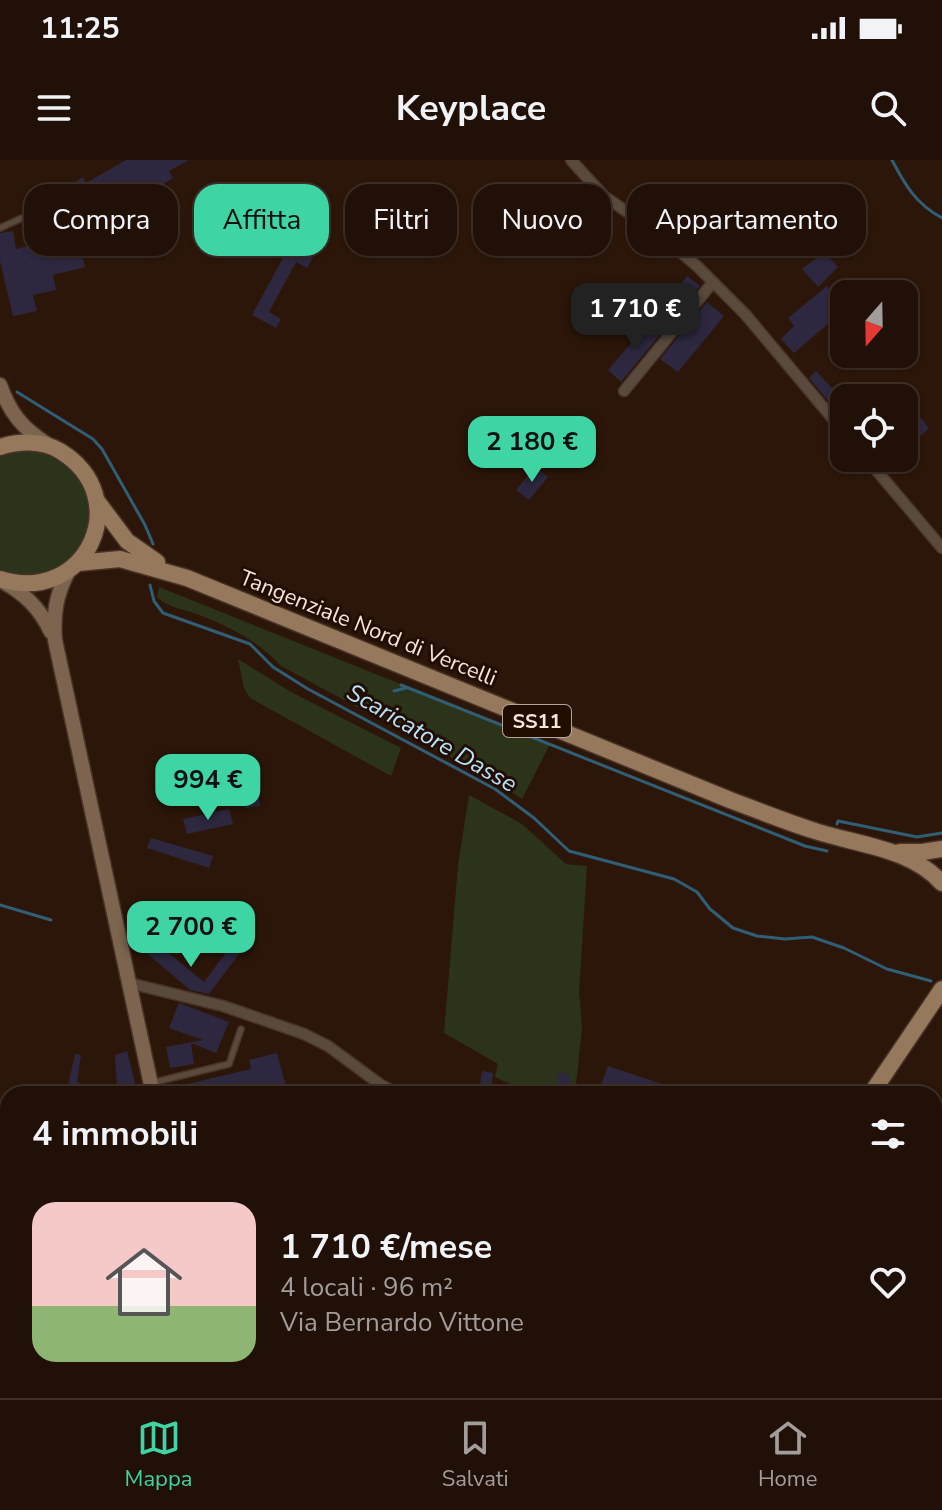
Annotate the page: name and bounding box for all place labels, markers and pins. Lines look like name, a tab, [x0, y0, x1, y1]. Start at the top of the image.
pin: 1 710 €	[561, 283, 709, 351]
pin: 2 180 €	[458, 416, 606, 484]
pin: 994 €	[152, 754, 264, 822]
pin: 2 700 €	[117, 901, 265, 969]

